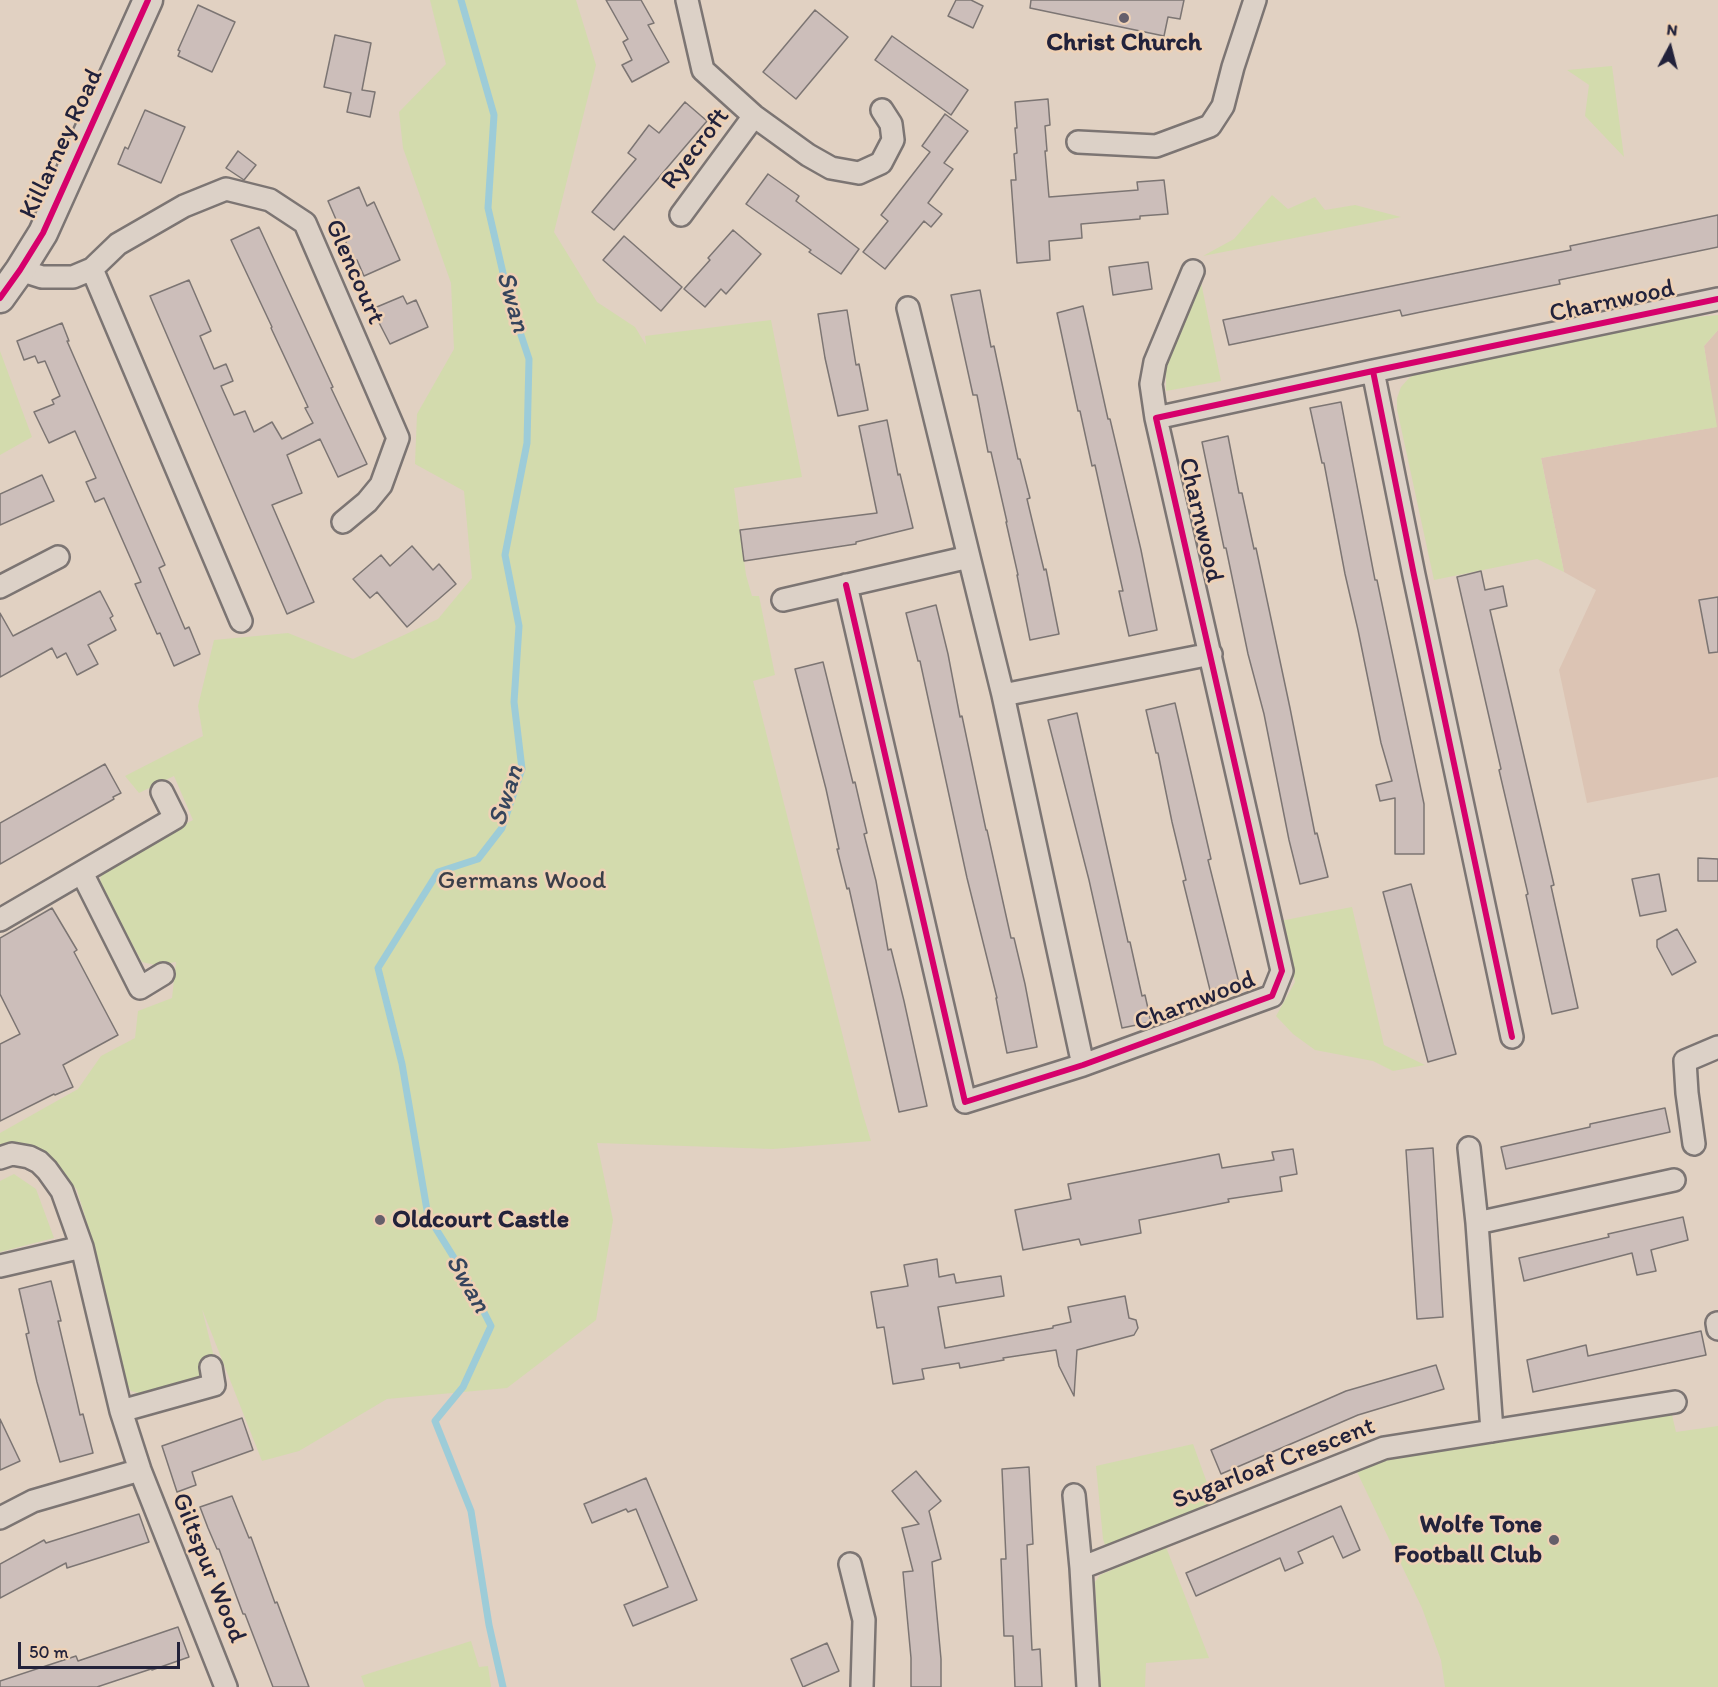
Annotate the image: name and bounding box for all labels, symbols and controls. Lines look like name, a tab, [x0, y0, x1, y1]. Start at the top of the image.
marker: Christ Church	[1117, 11, 1131, 25]
north arrow	[1640, 18, 1700, 78]
text: N	[1666, 20, 1679, 40]
place label: Christ Church	[1046, 27, 1202, 59]
street label: Killarney Road	[14, 64, 110, 224]
street label: Ryecroft	[655, 102, 737, 196]
street label: Glencourt	[317, 215, 391, 329]
water label: Swan	[488, 268, 536, 336]
street label: Charnwood	[1547, 274, 1677, 330]
street label: Charnwood	[1171, 455, 1229, 585]
water label: Swan	[482, 762, 532, 830]
park label: Germans Wood	[438, 865, 606, 897]
street label: Charnwood	[1130, 965, 1260, 1039]
place label: Oldcourt Castle	[392, 1204, 569, 1236]
marker: Oldcourt Castle	[373, 1213, 387, 1227]
water label: Swan	[437, 1249, 497, 1319]
street label: Sugarloaf Crescent	[1168, 1411, 1380, 1517]
street label: Giltspur Wood	[164, 1488, 252, 1648]
place label: Wolfe Tone Football Club	[1394, 1509, 1542, 1570]
marker: Wolfe Tone Football Club	[1547, 1533, 1561, 1547]
scale bar	[21, 1630, 183, 1668]
text: 50 m	[29, 1641, 69, 1663]

